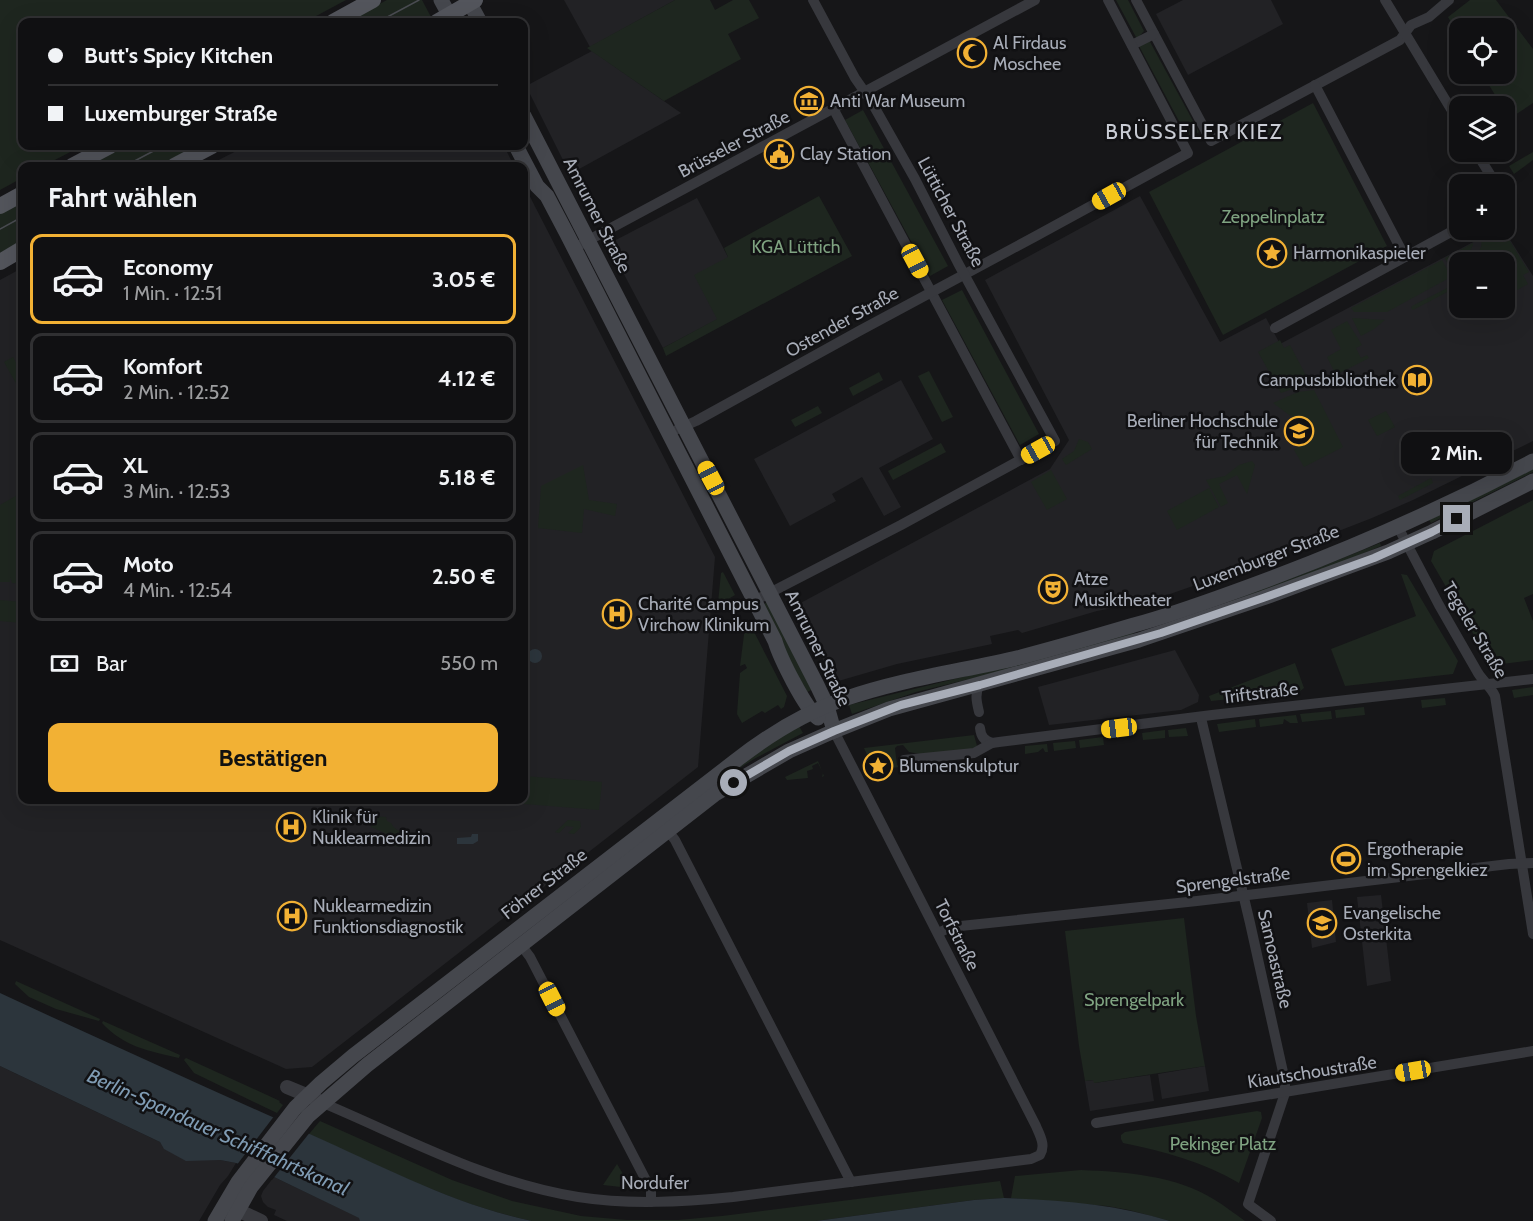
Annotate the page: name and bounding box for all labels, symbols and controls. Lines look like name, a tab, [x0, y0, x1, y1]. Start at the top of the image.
map controls	[1449, 18, 1515, 318]
button: locate	[1449, 18, 1515, 84]
place label: Al Firdaus Moschee	[993, 32, 1066, 75]
mosque icon: Al Firdaus Moschee	[956, 37, 988, 69]
text: Butt's Spicy Kitchen	[84, 42, 273, 69]
museum icon: Anti War Museum	[793, 85, 825, 117]
place label: Anti War Museum	[830, 90, 965, 112]
button: layers	[1449, 96, 1515, 162]
text: Luxemburger Straße	[84, 100, 277, 127]
street label: Brüsseler Straße	[675, 105, 793, 183]
district label: BRÜSSELER KIEZ	[1105, 119, 1283, 144]
public building icon: Clay Station	[763, 138, 795, 170]
place label: Clay Station	[800, 143, 891, 165]
street label: Lütticher Straße	[913, 153, 989, 271]
street label: Amrumer Straße	[558, 154, 636, 276]
button: +	[1449, 174, 1515, 240]
car	[1089, 179, 1129, 213]
text: Fahrt wählen	[48, 181, 197, 214]
park label: Zeppelinplatz	[1221, 206, 1325, 228]
park label: KGA Lüttich	[751, 236, 841, 258]
place icon: Harmonikaspieler	[1256, 237, 1288, 269]
car	[899, 241, 931, 281]
place label: Harmonikaspieler	[1293, 242, 1426, 264]
icon: car	[51, 252, 105, 306]
button: −	[1449, 252, 1515, 318]
text: Economy	[123, 254, 213, 281]
text: 3.05 €	[432, 266, 495, 293]
text: 1 Min. · 12:51	[123, 281, 222, 305]
street label: Ostender Straße	[782, 282, 902, 362]
icon: car	[51, 351, 105, 405]
text: Komfort	[123, 353, 202, 380]
library icon: Campusbibliothek	[1401, 364, 1433, 396]
text: 4.12 €	[438, 365, 495, 392]
place label: Campusbibliothek	[1259, 369, 1397, 391]
text: 2 Min. · 12:52	[123, 380, 230, 404]
place label: Berliner Hochschule für Technik	[1127, 410, 1279, 453]
school or university icon: Berliner Hochschule für Technik	[1283, 415, 1315, 447]
callout: 2 Min.	[1402, 432, 1512, 474]
car	[1018, 433, 1058, 467]
text: 2 Min.	[1431, 441, 1482, 465]
icon: car	[51, 450, 105, 504]
text: XL	[123, 452, 148, 479]
car	[695, 458, 727, 498]
text: 5.18 €	[438, 464, 495, 491]
text: 3 Min. · 12:53	[123, 479, 231, 503]
route end	[1443, 505, 1470, 532]
street label: Luxemburger Straße	[1190, 520, 1342, 596]
icon: car	[51, 549, 105, 603]
text: Moto	[123, 551, 174, 578]
text: 2.50 €	[432, 563, 495, 590]
place label: Atze Musiktheater	[1074, 568, 1172, 611]
theatre icon: Atze Musiktheater	[1037, 573, 1069, 605]
text: 4 Min. · 12:54	[123, 578, 232, 602]
street label: Tegeler Straße	[1438, 578, 1512, 682]
street label: Amrumer Straße	[780, 586, 856, 710]
place label: Charité Campus Virchow Klinikum	[638, 593, 769, 636]
hospital icon: Charité Campus Virchow Klinikum	[601, 598, 633, 630]
icon: cash	[48, 647, 81, 680]
text: Bar	[96, 650, 127, 677]
text: 550 m	[440, 651, 498, 675]
street label: Triftstraße	[1221, 677, 1299, 709]
car	[1100, 717, 1138, 739]
button: Bestätigen	[48, 723, 498, 792]
place icon: Blumenskulptur	[862, 750, 894, 782]
place label: Blumenskulptur	[899, 755, 1019, 777]
route start	[720, 769, 747, 796]
place label: Klinik für Nuklearmedizin	[312, 806, 431, 849]
hospital icon: Klinik für Nuklearmedizin	[275, 811, 307, 843]
place label: Ergotherapie im Sprengelkiez	[1367, 838, 1488, 881]
sports icon: Ergotherapie im Sprengelkiez	[1330, 843, 1362, 875]
street label: Föhrer Straße	[497, 844, 591, 924]
street label: Sprengelstraße	[1175, 862, 1291, 898]
place label: Nuklearmedizin Funktionsdiagnostik	[313, 895, 464, 938]
street label: Torfstraße	[930, 896, 984, 974]
hospital icon: Nuklearmedizin Funktionsdiagnostik	[276, 900, 308, 932]
place label: Evangelische Osterkita	[1343, 902, 1441, 945]
street label: Samoastraße	[1253, 907, 1297, 1011]
school or university icon: Evangelische Osterkita	[1306, 907, 1338, 939]
car	[536, 979, 568, 1019]
park label: Sprengelpark	[1084, 989, 1185, 1011]
street label: Kiautschoustraße	[1246, 1051, 1378, 1093]
car	[1394, 1059, 1432, 1083]
water label: Berlin-Spandauer Schifffahrtskanal	[84, 1063, 353, 1201]
park label: Pekinger Platz	[1170, 1133, 1277, 1155]
street label: Nordufer	[621, 1172, 689, 1194]

